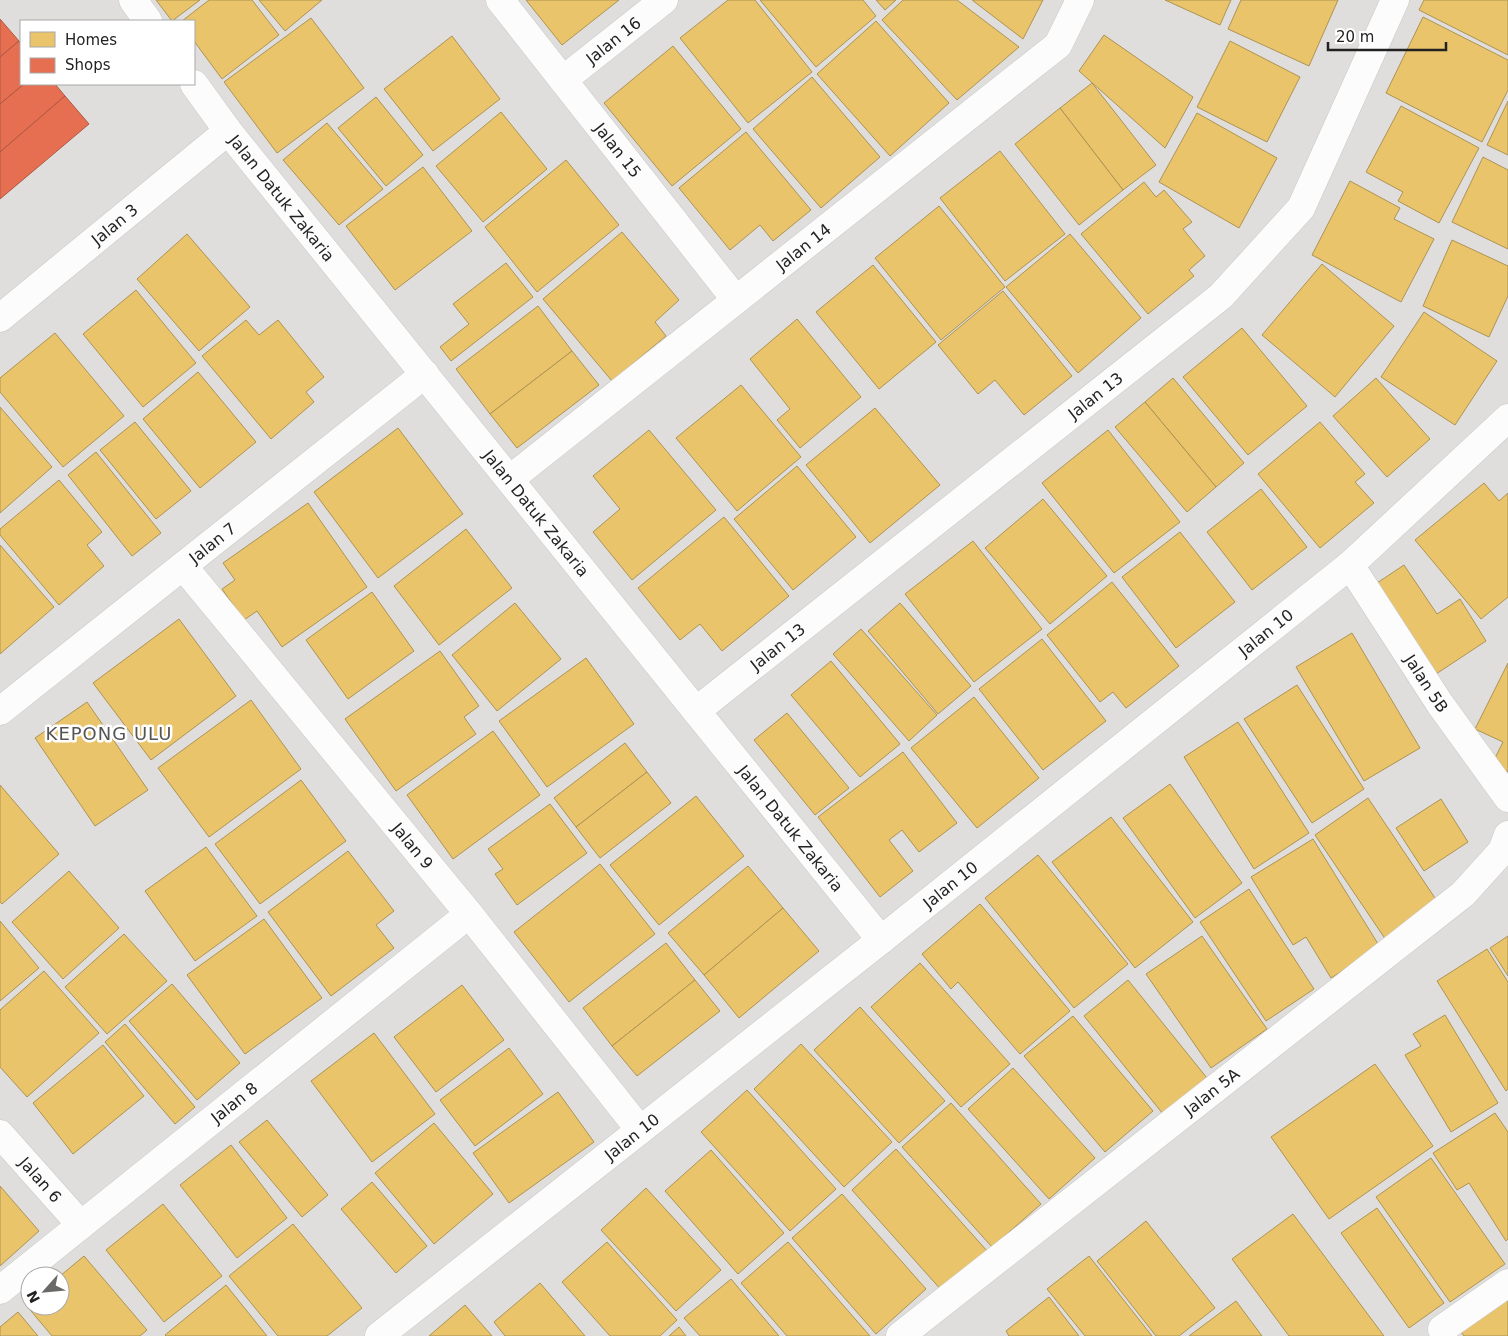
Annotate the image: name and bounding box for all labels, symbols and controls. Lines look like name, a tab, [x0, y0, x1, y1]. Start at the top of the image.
street label: Jalan 16	[582, 13, 645, 69]
legend	[20, 20, 195, 85]
scale bar	[1328, 20, 1446, 52]
text: 20 m	[1336, 28, 1374, 46]
text: Homes	[65, 31, 117, 49]
text: Shops	[65, 56, 111, 74]
street label: Jalan 15	[590, 118, 645, 182]
street label: Jalan Datuk Zakaria	[224, 130, 338, 265]
street label: Jalan 3	[87, 200, 142, 250]
street label: Jalan 14	[772, 220, 835, 275]
street label: Jalan 13	[1064, 368, 1127, 424]
street label: Jalan Datuk Zakaria	[479, 445, 593, 581]
street label: Jalan 7	[185, 519, 240, 568]
street label: Jalan 10	[1234, 605, 1297, 661]
street label: Jalan 13	[746, 619, 809, 675]
street label: Jalan 5B	[1400, 650, 1452, 716]
district label: KEPONG ULU	[46, 723, 172, 744]
street label: Jalan Datuk Zakaria	[733, 761, 847, 896]
street label: Jalan 9	[387, 818, 437, 873]
street label: Jalan 10	[919, 858, 982, 913]
street label: Jalan 5A	[1180, 1064, 1243, 1120]
street label: Jalan 8	[207, 1078, 261, 1128]
street label: Jalan 10	[600, 1110, 663, 1165]
street label: Jalan 6	[14, 1153, 65, 1206]
north arrow	[20, 1266, 70, 1316]
text: N	[24, 1288, 43, 1306]

